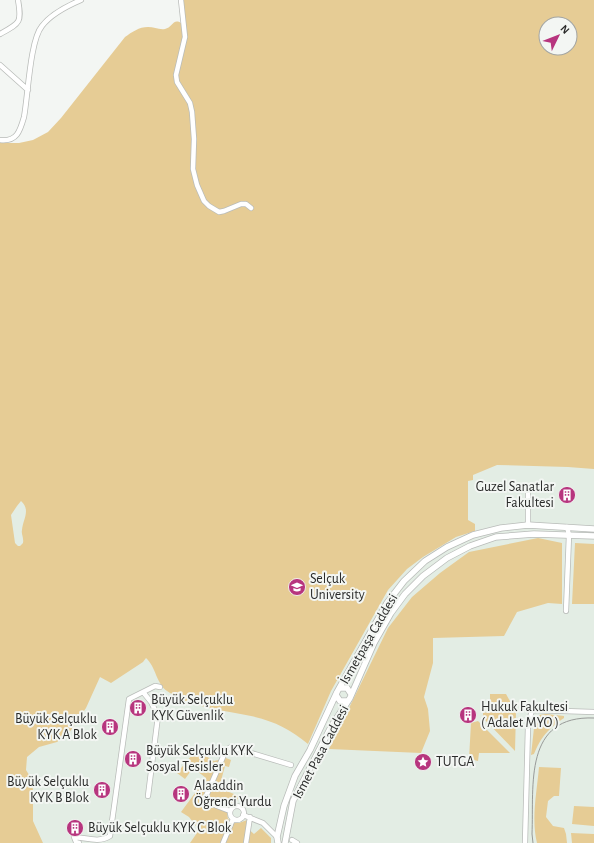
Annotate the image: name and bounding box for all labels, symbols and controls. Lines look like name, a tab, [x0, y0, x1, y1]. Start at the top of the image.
north arrow	[538, 16, 578, 56]
text: N	[558, 23, 572, 36]
place label: Guzel Sanatlar Fakultesi	[476, 480, 554, 510]
building icon: Guzel Sanatlar Fakultesi	[557, 485, 577, 505]
place label: Selçuk University	[310, 572, 365, 602]
school or university icon: Selçuk University	[287, 577, 307, 597]
street label: İsmetpaşa Caddesi	[335, 590, 400, 686]
place label: Büyük Selçuklu KYK Güvenlik	[151, 693, 233, 723]
building icon: Büyük Selçuklu KYK Güvenlik	[128, 698, 148, 718]
place label: Hukuk Fakultesi ( Adalet MYO )	[481, 700, 568, 730]
street label: Ismet Pasa Caddesi	[290, 703, 352, 801]
building icon: Hukuk Fakultesi ( Adalet MYO )	[458, 705, 478, 725]
place label: Büyük Selçuklu KYK A Blok	[15, 712, 98, 742]
building icon: Büyük Selçuklu KYK A Blok	[100, 717, 120, 737]
place label: Büyük Selçuklu KYK Sosyal Tesisler	[146, 744, 253, 774]
building icon: Büyük Selçuklu KYK Sosyal Tesisler	[123, 749, 143, 769]
place icon: TUTGA	[413, 752, 433, 772]
place label: TUTGA	[436, 755, 474, 769]
place label: Büyük Selçuklu KYK B Blok	[7, 775, 90, 805]
place label: Alaaddin Öğrenci Yurdu	[194, 779, 271, 809]
building icon: Büyük Selçuklu KYK B Blok	[92, 780, 112, 800]
building icon: Alaaddin Öğrenci Yurdu	[171, 784, 191, 804]
building icon: Büyük Selçuklu KYK C Blok	[65, 818, 85, 838]
place label: Büyük Selçuklu KYK C Blok	[88, 821, 232, 835]

